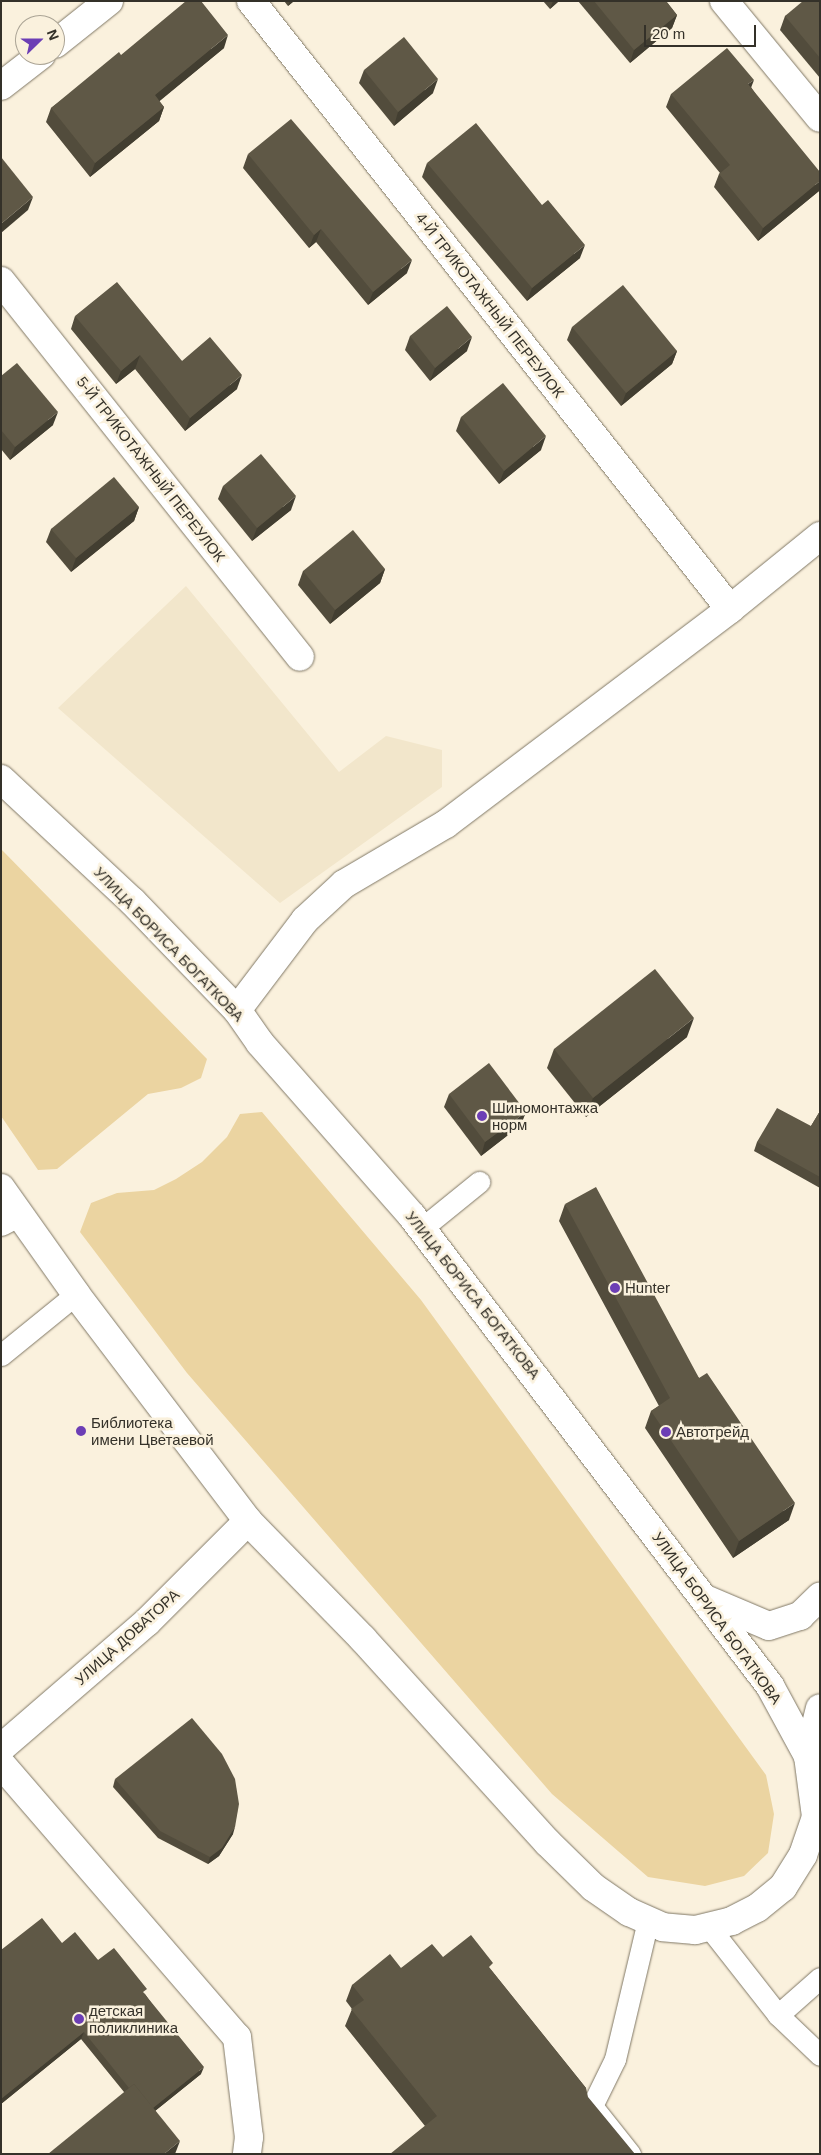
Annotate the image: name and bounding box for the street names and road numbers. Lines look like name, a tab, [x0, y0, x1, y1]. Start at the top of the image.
street label: 4-Й ТРИКОТАЖНЫЙ ПЕРЕУЛОК	[412, 209, 568, 401]
street label: 5-Й ТРИКОТАЖНЫЙ ПЕРЕУЛОК	[73, 373, 229, 565]
street label: УЛИЦА БОРИСА БОГАТКОВА	[90, 863, 248, 1025]
street label: УЛИЦА БОРИСА БОГАТКОВА	[402, 1208, 544, 1382]
street label: УЛИЦА БОРИСА БОГАТКОВА	[649, 1529, 785, 1707]
street label: УЛИЦА ДОВАТОРА	[71, 1585, 183, 1689]

